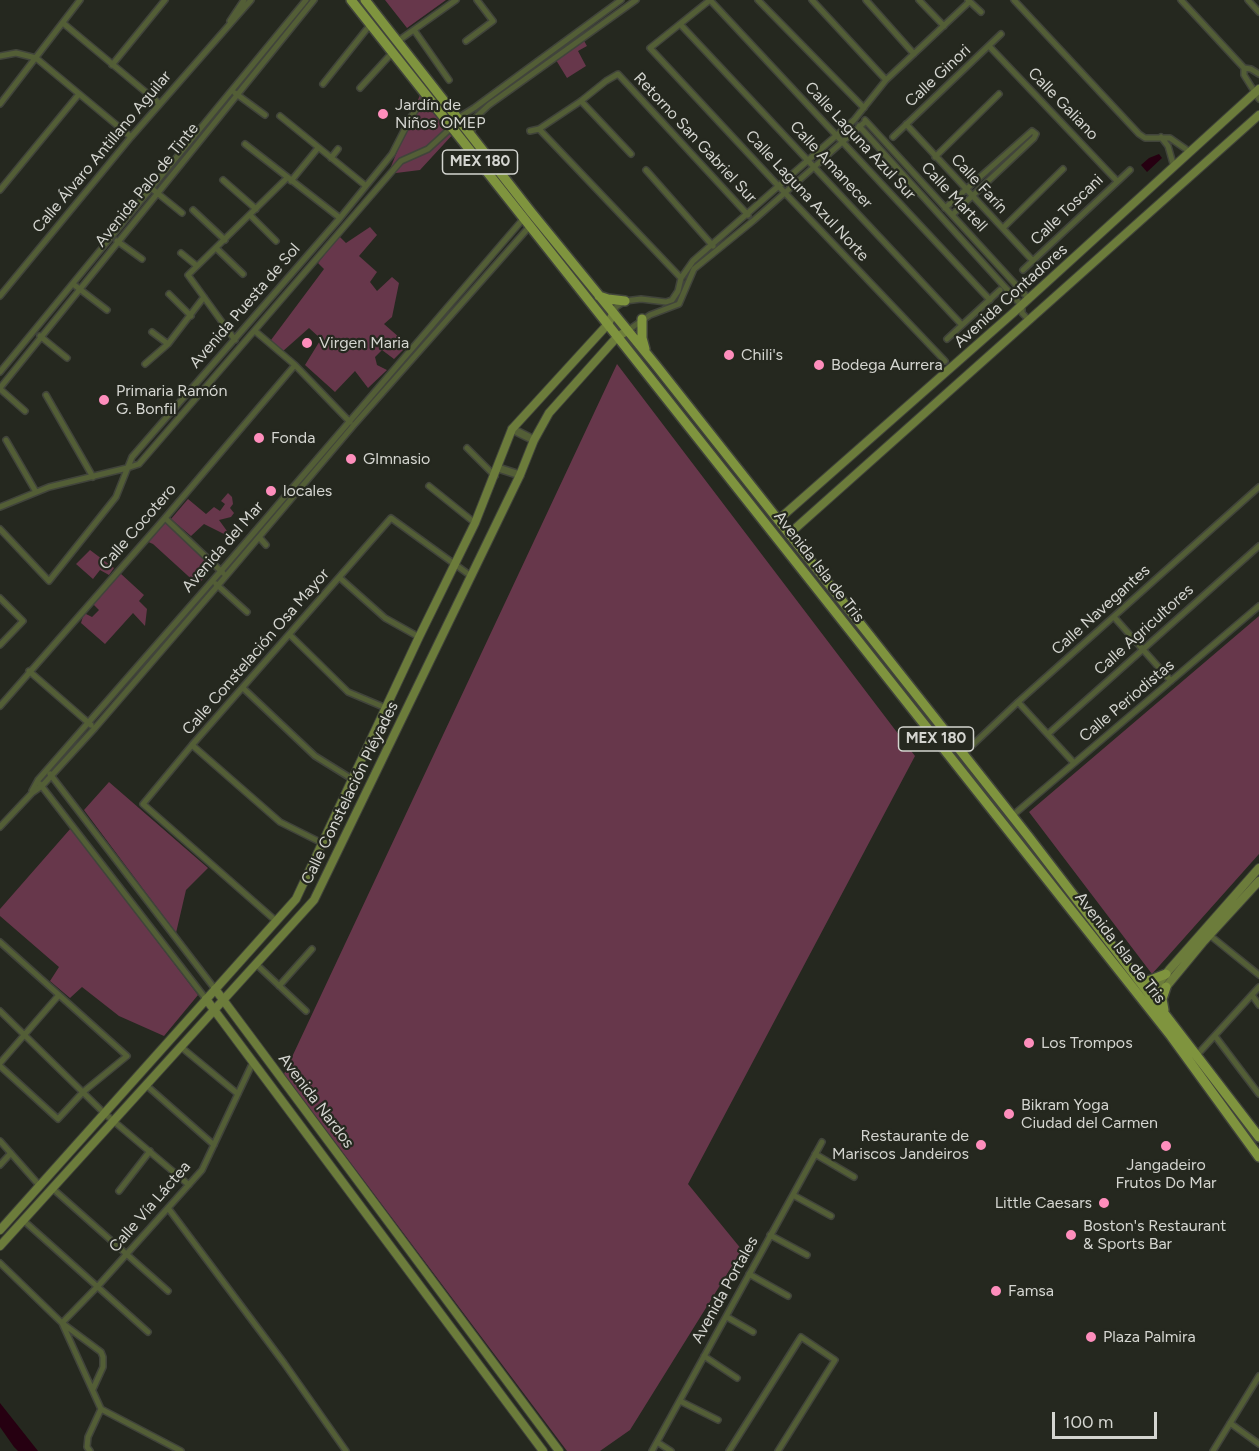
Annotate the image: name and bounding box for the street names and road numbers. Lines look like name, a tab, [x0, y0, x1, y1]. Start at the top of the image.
street label: Calle Ginori	[901, 41, 975, 111]
street label: Calle Galiano	[1024, 64, 1102, 144]
street label: Calle Álvaro Antillano Aguilar	[29, 67, 175, 237]
street label: Retorno San Gabriel Sur	[629, 69, 761, 207]
street label: Calle Laguna Azul Sur	[800, 78, 920, 204]
street label: Calle Amanecer	[786, 117, 876, 213]
street label: Avenida Palo de Tinte	[91, 119, 203, 251]
street label: Calle Laguna Azul Norte	[741, 126, 873, 266]
road number: MEX 180	[442, 150, 518, 174]
street label: Calle Farín	[947, 150, 1011, 218]
street label: Calle Martell	[917, 158, 991, 236]
street label: Calle Toscani	[1027, 171, 1107, 249]
street label: Avenida Puesta de Sol	[186, 240, 304, 372]
street label: Avenida Contadores	[950, 240, 1072, 352]
street label: Calle Cocotero	[95, 480, 181, 574]
street label: Avenida del Mar	[178, 498, 268, 596]
street label: Avenida Isla de Tris	[770, 508, 868, 626]
street label: Calle Navegantes	[1048, 561, 1154, 659]
street label: Calle Constelación Osa Mayor	[179, 565, 333, 739]
street label: Calle Agricultores	[1091, 580, 1197, 680]
street label: Calle Periodistas	[1076, 656, 1178, 746]
street label: Calle Constelación Pléyades	[297, 699, 403, 887]
road number: MEX 180	[898, 727, 974, 751]
street label: Avenida Isla de Tris	[1071, 889, 1169, 1007]
street label: Avenida Nardos	[274, 1050, 358, 1152]
street label: Calle Vía Láctea	[105, 1158, 195, 1256]
street label: Avenida Portales	[688, 1233, 762, 1347]

